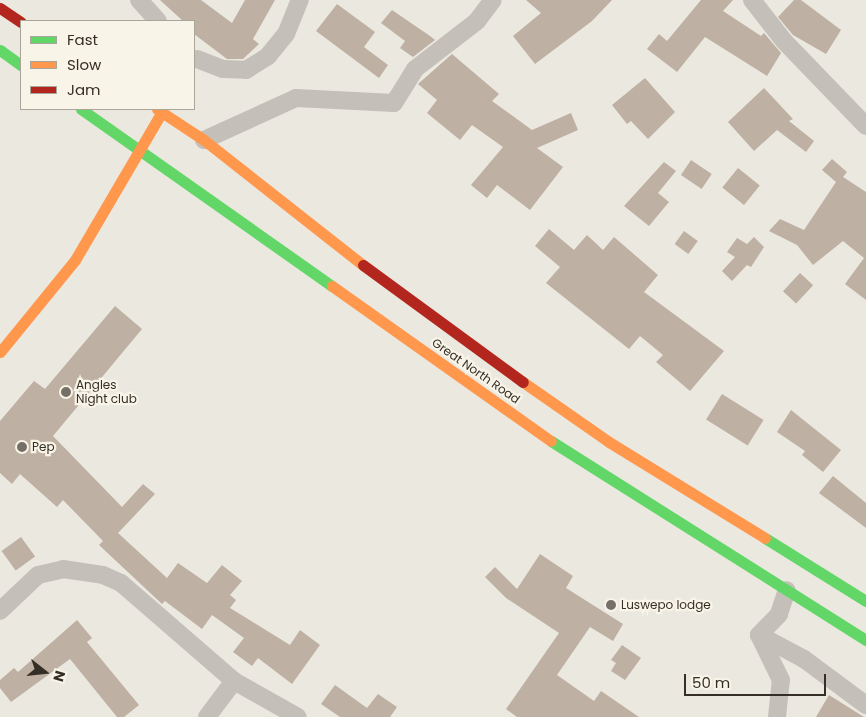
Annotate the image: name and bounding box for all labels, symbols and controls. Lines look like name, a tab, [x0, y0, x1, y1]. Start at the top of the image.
legend	[20, 20, 195, 110]
text: Fast	[67, 29, 98, 50]
text: Slow	[67, 54, 101, 75]
text: Jam	[67, 79, 101, 100]
street label: Great North Road	[429, 335, 523, 407]
place label: Angles Night club	[76, 378, 137, 406]
marker: Angles Night club	[60, 386, 72, 398]
place label: Pep	[32, 440, 54, 454]
marker: Pep	[16, 441, 28, 453]
place label: Luswepo lodge	[621, 598, 711, 612]
marker: Luswepo lodge	[605, 599, 617, 611]
north arrow	[20, 647, 70, 697]
scale bar	[686, 664, 828, 696]
text: N	[48, 668, 70, 684]
text: 50 m	[692, 672, 730, 693]

